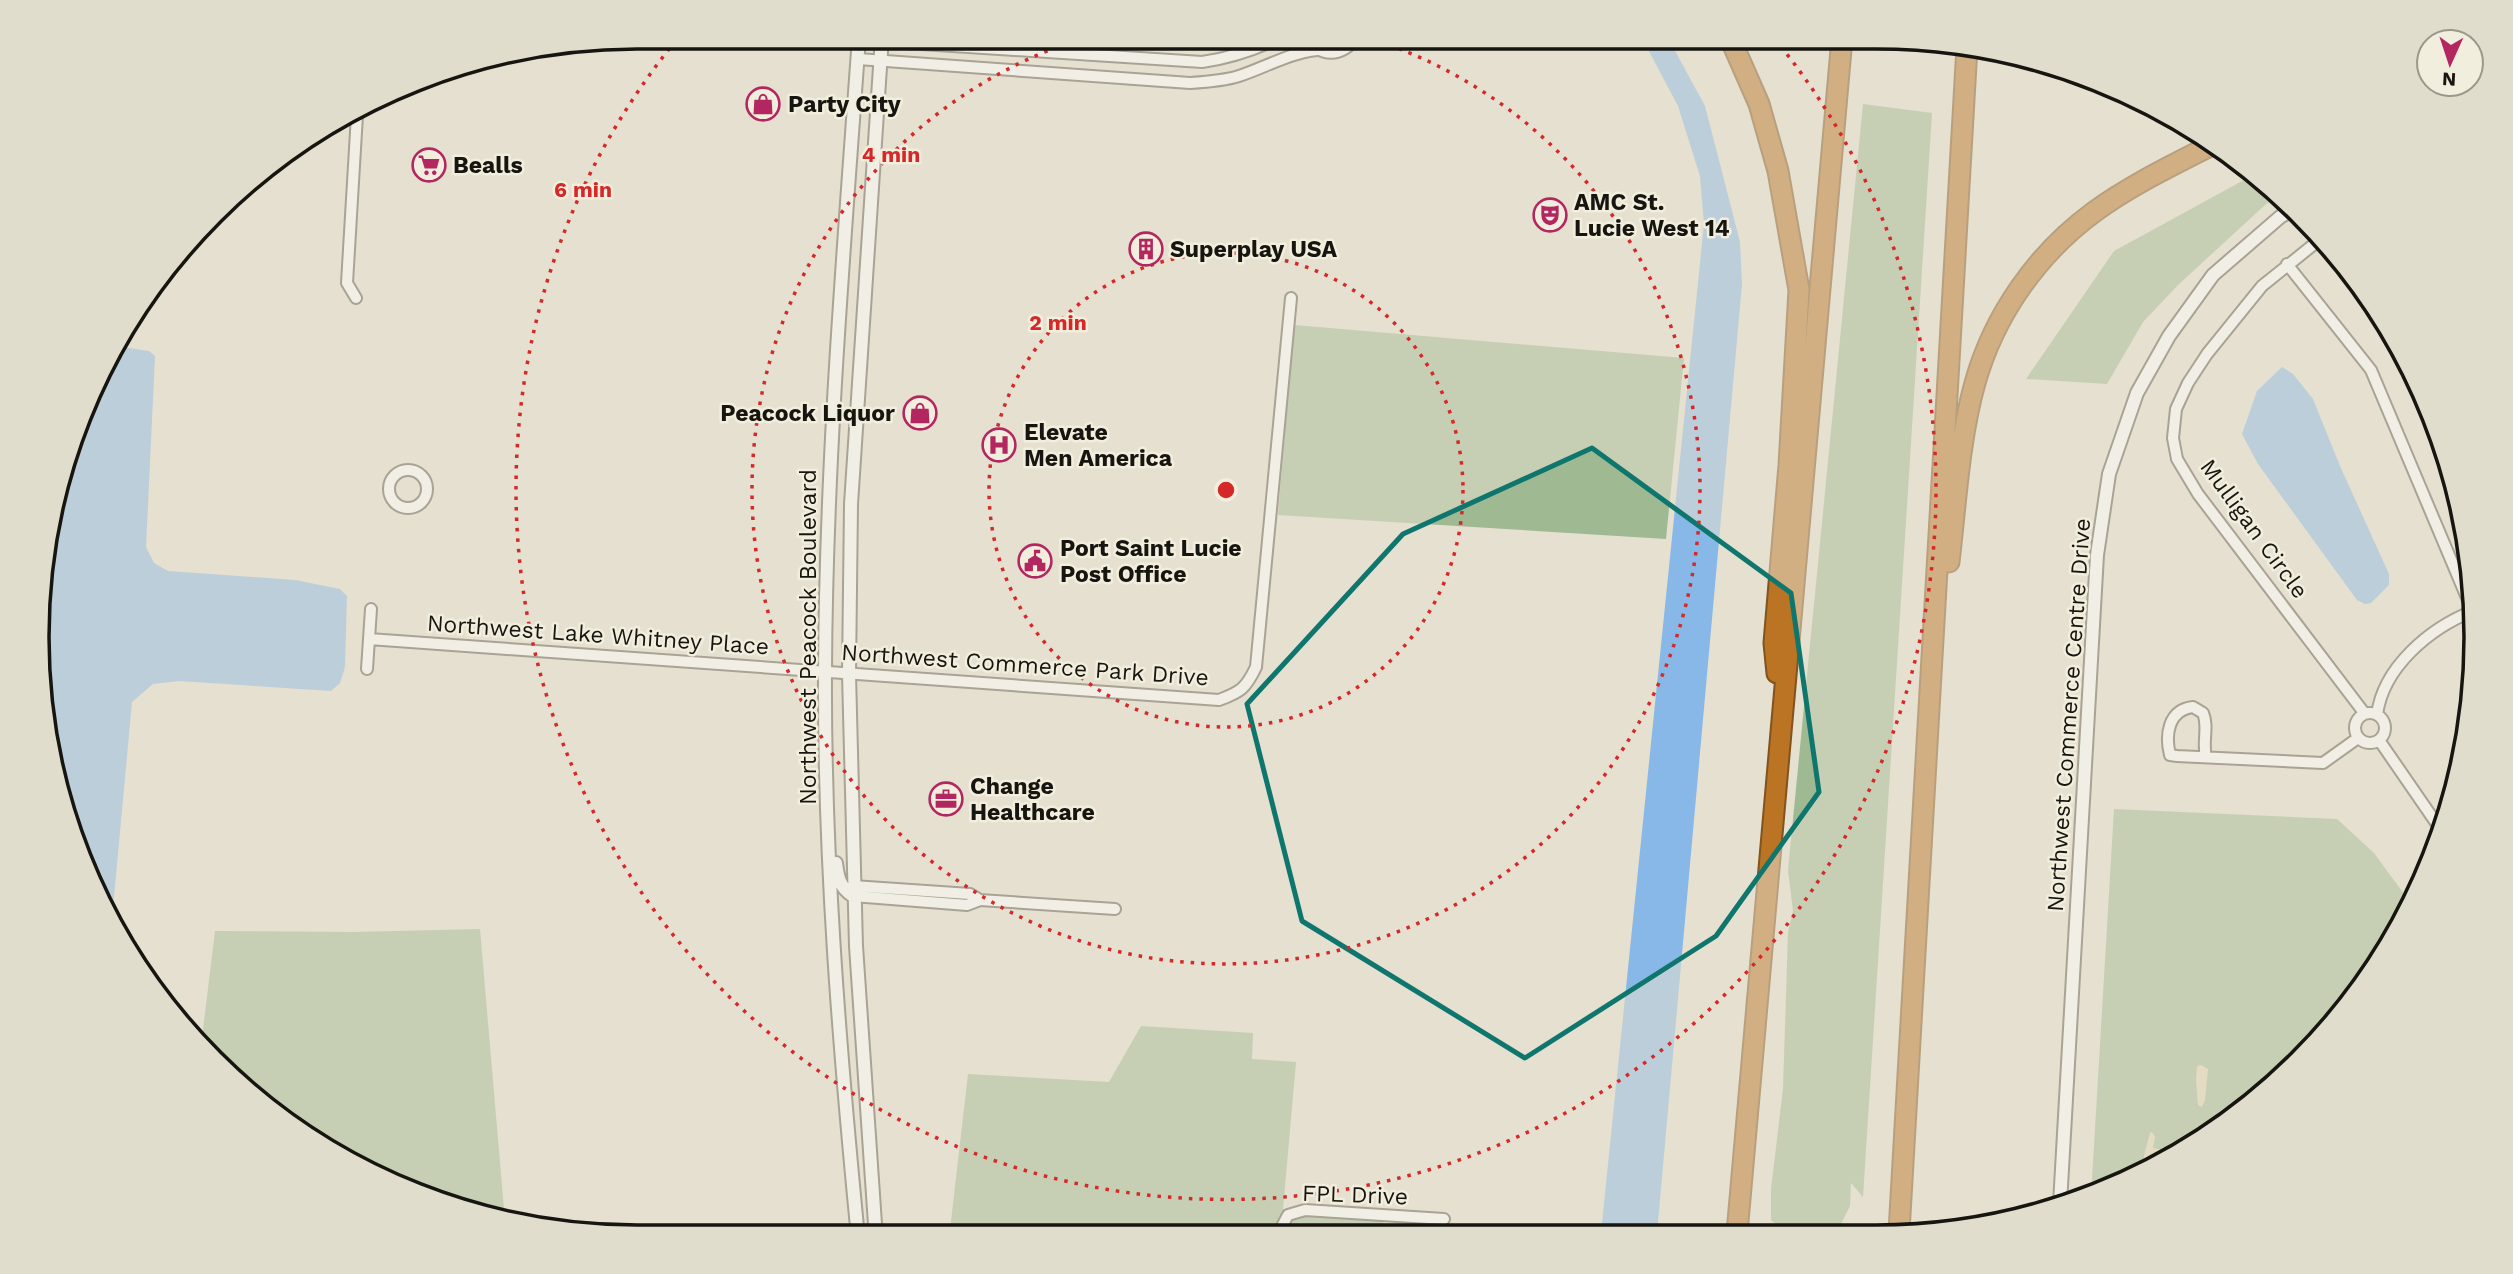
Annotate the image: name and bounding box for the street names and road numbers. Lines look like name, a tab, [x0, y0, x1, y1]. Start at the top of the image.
street label: Mulligan Circle	[2195, 454, 2313, 604]
street label: Northwest Peacock Boulevard	[795, 469, 822, 805]
street label: Northwest Commerce Centre Drive	[2042, 517, 2096, 913]
street label: Northwest Lake Whitney Place	[426, 610, 770, 660]
street label: Northwest Commerce Park Drive	[840, 639, 1210, 691]
street label: FPL Drive	[1301, 1180, 1409, 1210]

